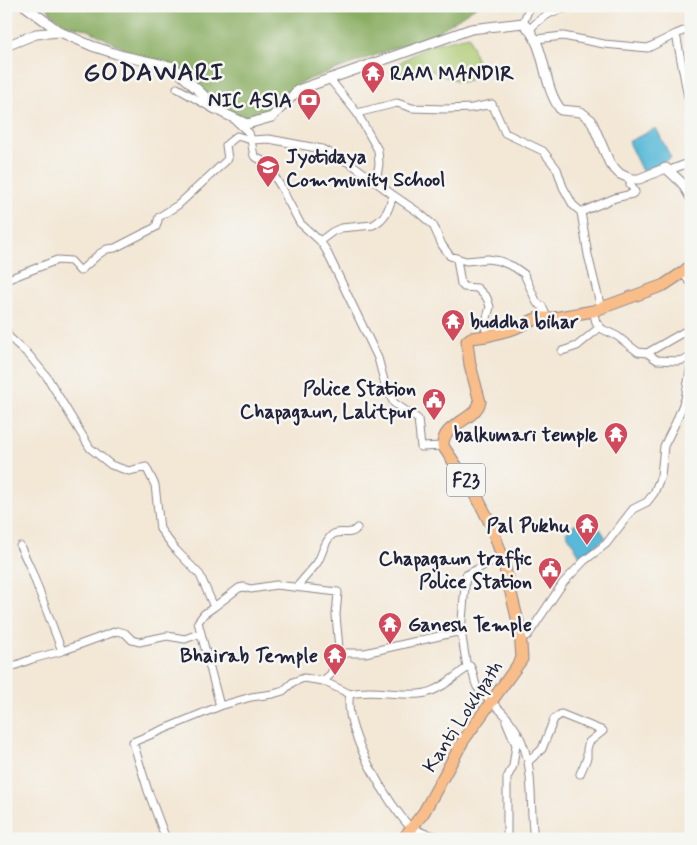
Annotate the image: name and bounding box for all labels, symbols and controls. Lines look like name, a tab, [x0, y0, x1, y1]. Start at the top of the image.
district label: GODAWARI	[84, 57, 224, 90]
temple icon: RAM MANDIR	[360, 60, 386, 94]
place label: RAM MANDIR	[390, 61, 514, 88]
bank icon: NIC ASIA	[296, 87, 322, 121]
place label: NIC ASIA	[208, 88, 292, 115]
place label: Jyotidaya Community School	[286, 144, 445, 194]
school or university icon: Jyotidaya Community School	[255, 154, 281, 188]
temple icon: buddha bihar	[440, 308, 466, 342]
place label: buddha bihar	[470, 309, 579, 336]
place label: Police Station Chapagaun, Lalitpur	[240, 376, 417, 426]
public building icon: Police Station Chapagaun, Lalitpur	[421, 387, 447, 421]
temple icon: balkumari temple	[603, 421, 629, 455]
place label: balkumari temple	[454, 422, 599, 449]
road number: F23	[447, 464, 485, 496]
temple icon: Pal Pukhu	[574, 512, 600, 546]
place label: Pal Pukhu	[487, 513, 570, 540]
place label: Chapagaun traffic Police Station	[378, 546, 532, 596]
public building icon: Chapagaun traffic Police Station	[537, 556, 563, 590]
temple icon: Ganesh Temple	[377, 611, 403, 645]
place label: Ganesh Temple	[408, 612, 532, 639]
temple icon: Bhairab Temple	[322, 642, 348, 676]
place label: Bhairab Temple	[180, 643, 318, 670]
street label: Kanti Lokhpath	[417, 655, 510, 778]

